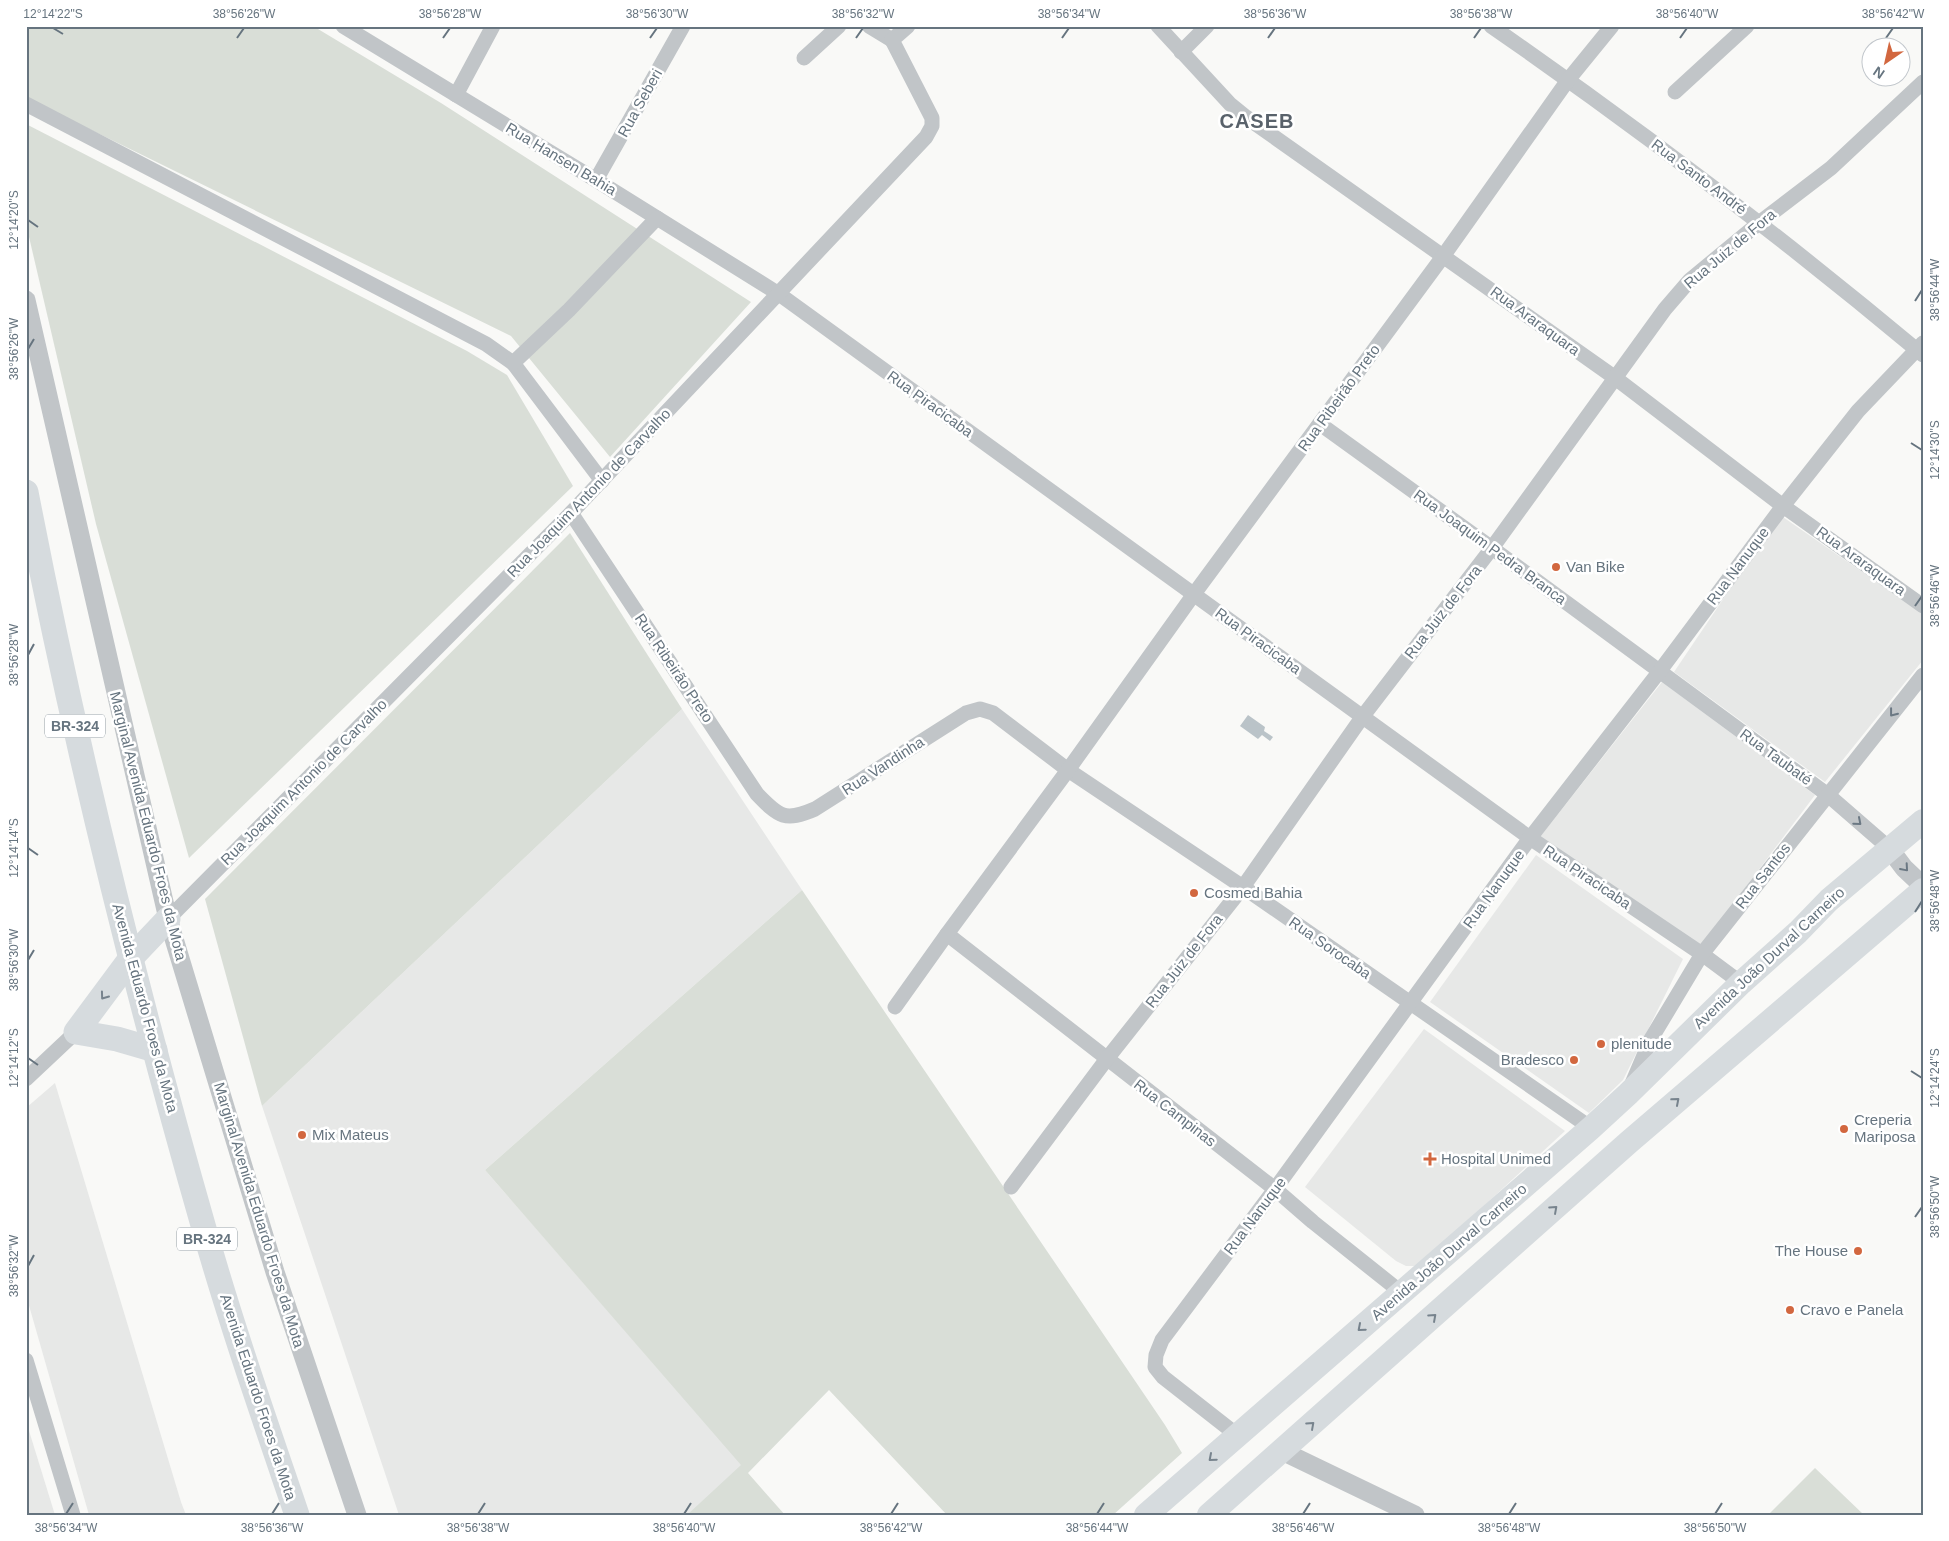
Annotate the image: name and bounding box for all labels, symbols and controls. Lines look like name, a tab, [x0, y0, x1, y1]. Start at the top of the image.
text: 12°14'22"S	[23, 7, 83, 21]
text: 38°56'26"W	[213, 7, 276, 21]
text: 38°56'28"W	[419, 7, 482, 21]
text: 38°56'30"W	[626, 7, 689, 21]
text: 38°56'32"W	[832, 7, 895, 21]
text: 38°56'34"W	[1038, 7, 1101, 21]
text: 38°56'36"W	[1244, 7, 1307, 21]
text: 38°56'38"W	[1450, 7, 1513, 21]
text: 38°56'40"W	[1656, 7, 1719, 21]
text: 38°56'42"W	[1862, 7, 1925, 21]
north arrow	[1862, 38, 1912, 88]
text: N	[1870, 63, 1887, 82]
street label: Rua Seberi	[614, 66, 665, 140]
district label: CASEB	[1219, 110, 1295, 132]
street label: Rua Hansen Bahia	[503, 119, 620, 199]
street label: Rua Santo André	[1649, 135, 1750, 218]
text: 12°14'20"S	[7, 190, 21, 250]
street label: Rua Juiz de Fora	[1680, 205, 1779, 292]
text: 38°56'44"W	[1928, 258, 1942, 321]
street label: Rua Araraquara	[1487, 283, 1584, 359]
text: 38°56'26"W	[7, 317, 21, 380]
street label: Rua Ribeirão Preto	[1294, 341, 1383, 454]
street label: Rua Piracicaba	[884, 367, 977, 441]
street label: Rua Joaquim Antonio de Carvalho	[503, 405, 674, 580]
text: 12°14'30"S	[1928, 420, 1942, 480]
street label: Rua Joaquim Pedra Branca	[1411, 486, 1570, 608]
street label: Rua Araraquara	[1813, 523, 1910, 599]
street label: Rua Nanuque	[1703, 524, 1772, 608]
place label: Van Bike	[1566, 558, 1625, 575]
street label: Rua Juiz de Fora	[1401, 561, 1485, 662]
marker: Van Bike	[1550, 561, 1562, 573]
text: 38°56'46"W	[1928, 564, 1942, 627]
street label: Rua Piracicaba	[1212, 604, 1305, 678]
street label: Rua Ribeirão Preto	[632, 610, 717, 725]
text: 38°56'28"W	[7, 623, 21, 686]
street label: Marginal Avenida Eduardo Froes da Mota	[107, 690, 190, 963]
street label: Rua Joaquim Antonio de Carvalho	[217, 695, 390, 868]
one-way arrow	[1890, 707, 1898, 716]
road number: BR-324	[45, 714, 105, 738]
street label: Rua Taubaté	[1737, 725, 1816, 788]
street label: Rua Vandinha	[839, 733, 927, 798]
one-way arrow	[1852, 816, 1861, 824]
text: 12°14'14"S	[7, 818, 21, 878]
street label: Rua Santos	[1732, 840, 1793, 912]
street label: Rua Piracicaba	[1540, 841, 1635, 912]
street label: Rua Nanuque	[1460, 846, 1528, 931]
one-way arrow	[1899, 863, 1908, 872]
text: 38°56'48"W	[1928, 869, 1942, 932]
street label: Avenida João Durval Carneiro	[1690, 883, 1848, 1032]
place label: Cosmed Bahia	[1204, 884, 1303, 901]
marker: Cosmed Bahia	[1188, 887, 1200, 899]
street label: Avenida Eduardo Froes da Mota	[109, 901, 182, 1115]
street label: Rua Juiz de Fora	[1142, 910, 1226, 1011]
street label: Rua Sorocaba	[1286, 913, 1375, 982]
text: 38°56'30"W	[7, 928, 21, 991]
one-way arrow	[102, 990, 110, 999]
text: 12°14'12"S	[7, 1028, 21, 1088]
place label: plenitude	[1611, 1035, 1672, 1052]
marker: plenitude	[1595, 1038, 1607, 1050]
text: 12°14'24"S	[1928, 1048, 1942, 1108]
place label: Bradesco	[1501, 1051, 1564, 1068]
marker: Bradesco	[1568, 1054, 1580, 1066]
street label: Rua Campinas	[1131, 1075, 1220, 1150]
street label: Marginal Avenida Eduardo Froes da Mota	[211, 1080, 308, 1350]
one-way arrow	[1670, 1098, 1679, 1107]
place label: Creperia Mariposa	[1854, 1111, 1916, 1145]
marker: Creperia Mariposa	[1838, 1123, 1850, 1135]
place label: Mix Mateus	[312, 1126, 389, 1143]
marker: Mix Mateus	[296, 1129, 308, 1141]
place label: Hospital Unimed	[1441, 1150, 1551, 1167]
marker: Hospital Unimed	[1423, 1152, 1437, 1166]
street label: Rua Nanuque	[1220, 1174, 1289, 1258]
text: 38°56'50"W	[1928, 1175, 1942, 1238]
street label: Avenida João Durval Carneiro	[1368, 1180, 1530, 1324]
one-way arrow	[1548, 1206, 1557, 1215]
road number: BR-324	[177, 1228, 237, 1250]
text: 38°56'32"W	[7, 1234, 21, 1297]
place label: The House	[1775, 1242, 1848, 1259]
marker: The House	[1852, 1245, 1864, 1257]
street label: Avenida Eduardo Froes da Mota	[217, 1292, 300, 1503]
place label: Cravo e Panela	[1800, 1301, 1904, 1318]
marker: Cravo e Panela	[1784, 1304, 1796, 1316]
one-way arrow	[1427, 1314, 1436, 1323]
one-way arrow	[1357, 1322, 1366, 1331]
one-way arrow	[1306, 1422, 1315, 1431]
one-way arrow	[1208, 1452, 1217, 1461]
text: 38°56'34"W	[35, 1521, 98, 1535]
text: 38°56'36"W	[241, 1521, 304, 1535]
text: 38°56'38"W	[447, 1521, 510, 1535]
text: 38°56'40"W	[653, 1521, 716, 1535]
text: 38°56'42"W	[860, 1521, 923, 1535]
text: 38°56'44"W	[1066, 1521, 1129, 1535]
text: 38°56'46"W	[1272, 1521, 1335, 1535]
text: 38°56'48"W	[1478, 1521, 1541, 1535]
text: 38°56'50"W	[1684, 1521, 1747, 1535]

